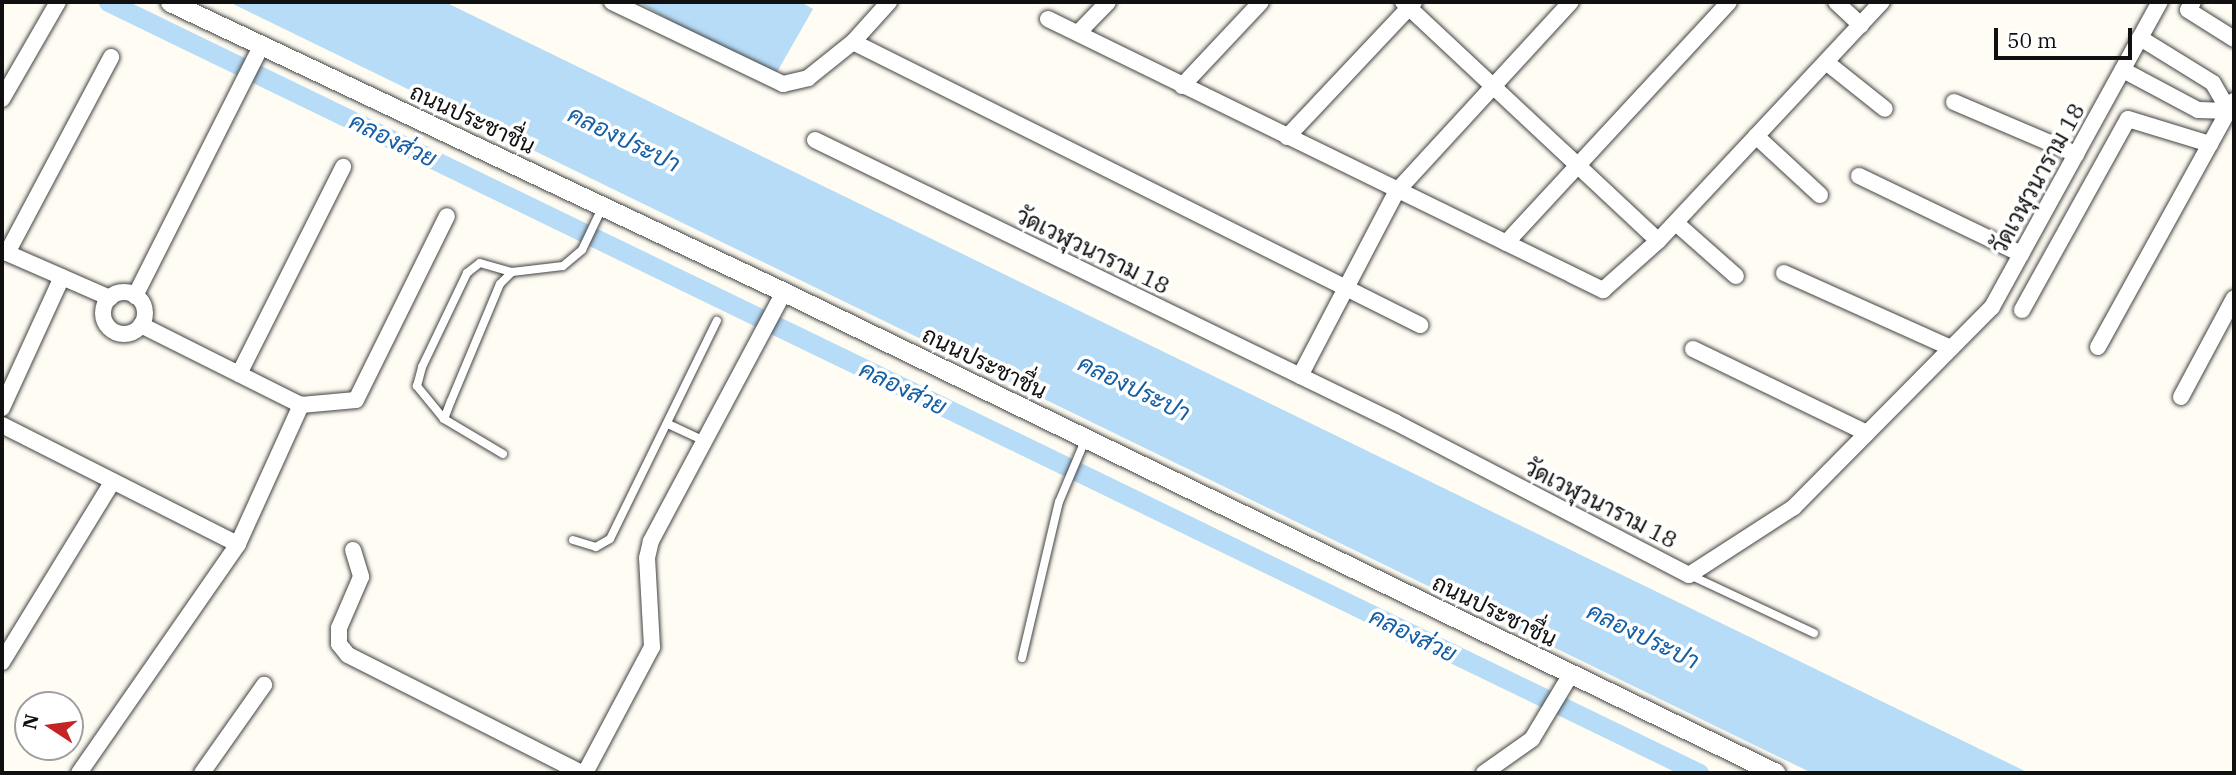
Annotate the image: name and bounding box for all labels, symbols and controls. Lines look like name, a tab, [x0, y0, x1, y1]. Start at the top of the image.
scale bar	[1998, 14, 2136, 58]
text: 50 m	[2007, 26, 2057, 54]
street label: ถนนประชาชื่น	[406, 77, 540, 159]
street label: วัดเวฬุวนาราม 18	[1984, 98, 2090, 258]
water label: คลองประปา	[563, 100, 685, 178]
water label: คลองส่วย	[345, 107, 441, 173]
street label: วัดเวฬุวนาราม 18	[1012, 201, 1174, 299]
street label: ถนนประชาชื่น	[918, 320, 1052, 404]
water label: คลองประปา	[1073, 349, 1195, 427]
water label: คลองส่วย	[855, 355, 951, 421]
street label: วัดเวฬุวนาราม 18	[1520, 453, 1682, 553]
street label: ถนนประชาชื่น	[1428, 568, 1562, 652]
water label: คลองประปา	[1582, 597, 1704, 675]
water label: คลองส่วย	[1365, 602, 1461, 668]
north arrow	[14, 691, 84, 761]
text: N	[17, 712, 44, 732]

